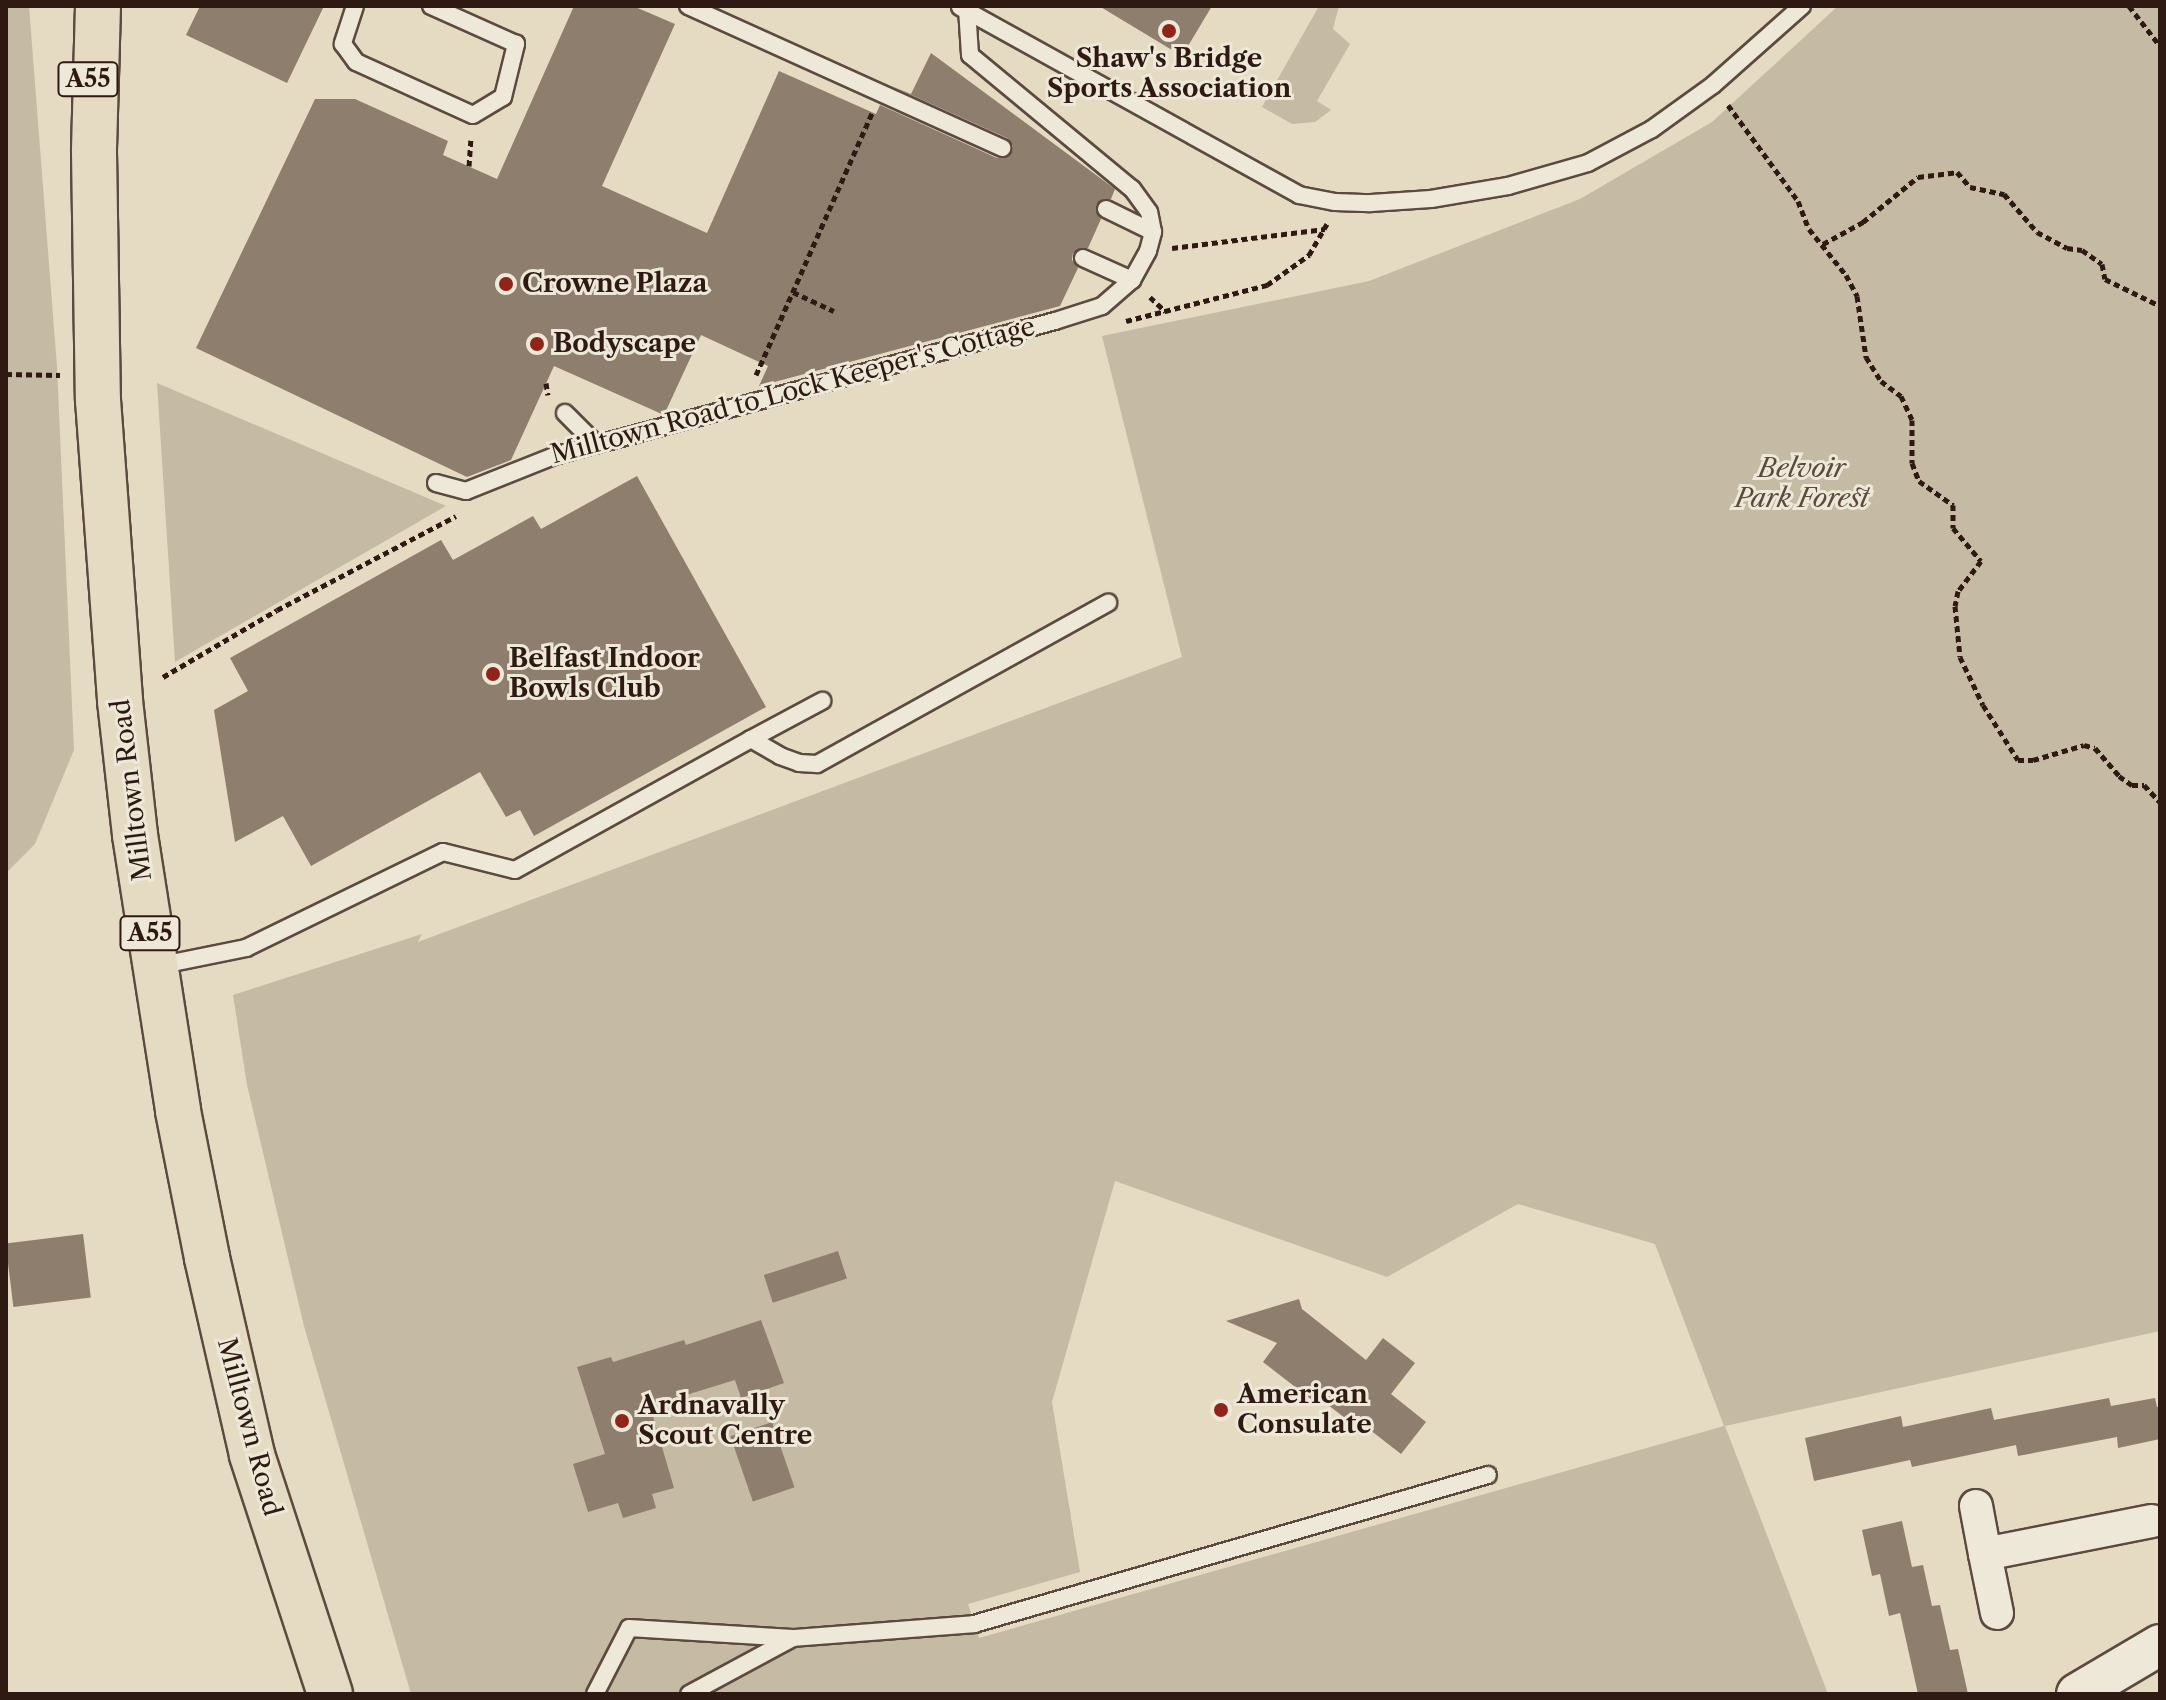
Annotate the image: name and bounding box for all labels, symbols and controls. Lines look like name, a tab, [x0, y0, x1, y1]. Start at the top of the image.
marker: Shaw's Bridge Sports Association	[1160, 22, 1178, 40]
place label: Shaw's Bridge Sports Association	[1046, 43, 1292, 104]
road number: A55	[56, 59, 120, 99]
place label: Crowne Plaza	[522, 268, 708, 300]
marker: Crowne Plaza	[497, 275, 515, 293]
street label: Milltown Road to Lock Keeper's Cottage	[547, 311, 1039, 471]
place label: Bodyscape	[553, 328, 696, 360]
marker: Bodyscape	[528, 335, 546, 353]
park label: Belvoir Park Forest	[1735, 453, 1869, 514]
place label: Belfast Indoor Bowls Club	[509, 643, 700, 704]
marker: Belfast Indoor Bowls Club	[484, 665, 502, 683]
street label: Milltown Road	[105, 697, 159, 883]
road number: A55	[118, 913, 182, 953]
street label: Milltown Road	[210, 1335, 288, 1519]
place label: American Consulate	[1237, 1379, 1372, 1440]
place label: Ardnavally Scout Centre	[638, 1390, 812, 1452]
marker: American Consulate	[1212, 1401, 1230, 1419]
marker: Ardnavally Scout Centre	[613, 1412, 631, 1430]

